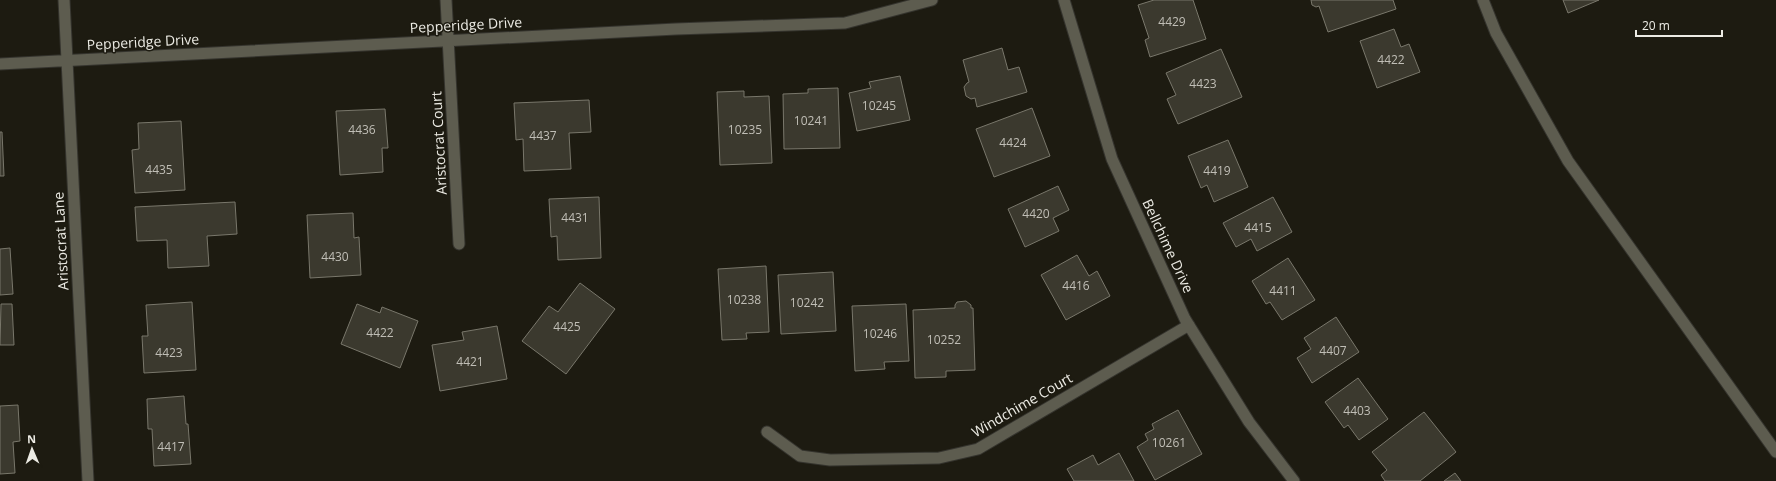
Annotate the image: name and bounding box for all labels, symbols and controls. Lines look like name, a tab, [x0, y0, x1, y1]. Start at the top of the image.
street label: Pepperidge Drive	[409, 12, 523, 37]
scale bar	[1636, 12, 1722, 38]
house number: 4429	[1158, 13, 1186, 30]
text: 20 m	[1642, 17, 1670, 34]
street label: Pepperidge Drive	[86, 29, 200, 54]
house number: 4422	[1377, 51, 1405, 68]
house number: 4423	[1189, 75, 1217, 92]
street label: Aristocrat Court	[426, 91, 451, 195]
house number: 10245	[862, 97, 896, 114]
house number: 10241	[794, 112, 828, 129]
house number: 4436	[348, 121, 376, 138]
house number: 10235	[728, 121, 762, 138]
house number: 4437	[529, 127, 557, 144]
house number: 4424	[999, 134, 1027, 151]
house number: 4435	[145, 161, 173, 178]
house number: 4419	[1203, 162, 1231, 179]
street label: Aristocrat Lane	[48, 191, 73, 291]
street label: Bellchime Drive	[1138, 196, 1199, 296]
house number: 4420	[1022, 205, 1050, 222]
house number: 4431	[561, 209, 589, 226]
house number: 4415	[1244, 219, 1272, 236]
house number: 4430	[321, 248, 349, 265]
house number: 4416	[1062, 277, 1090, 294]
house number: 4411	[1269, 282, 1297, 299]
house number: 10238	[727, 291, 761, 308]
house number: 10242	[790, 294, 824, 311]
house number: 4425	[553, 318, 581, 335]
house number: 4422	[366, 324, 394, 341]
house number: 10246	[863, 325, 897, 342]
house number: 10252	[927, 331, 961, 348]
house number: 4407	[1319, 342, 1347, 359]
house number: 4423	[155, 344, 183, 361]
house number: 4421	[456, 353, 484, 370]
street label: Windchime Court	[968, 368, 1076, 441]
house number: 4403	[1343, 402, 1371, 419]
north arrow	[12, 429, 52, 469]
text: N	[27, 431, 36, 446]
house number: 10261	[1152, 434, 1186, 451]
house number: 4417	[157, 438, 185, 455]

